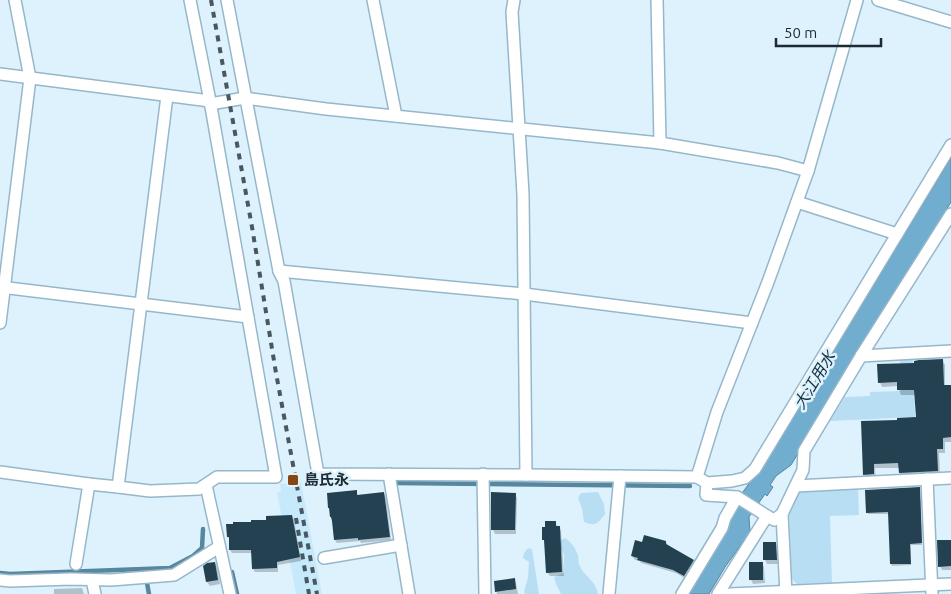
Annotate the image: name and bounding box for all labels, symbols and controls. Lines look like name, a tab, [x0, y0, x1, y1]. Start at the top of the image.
scale bar	[776, 15, 881, 47]
text: 50 m	[784, 24, 817, 41]
water label: 大江用水	[790, 346, 839, 412]
place label: 島氏永	[304, 471, 349, 488]
marker: 島氏永	[286, 473, 300, 487]

